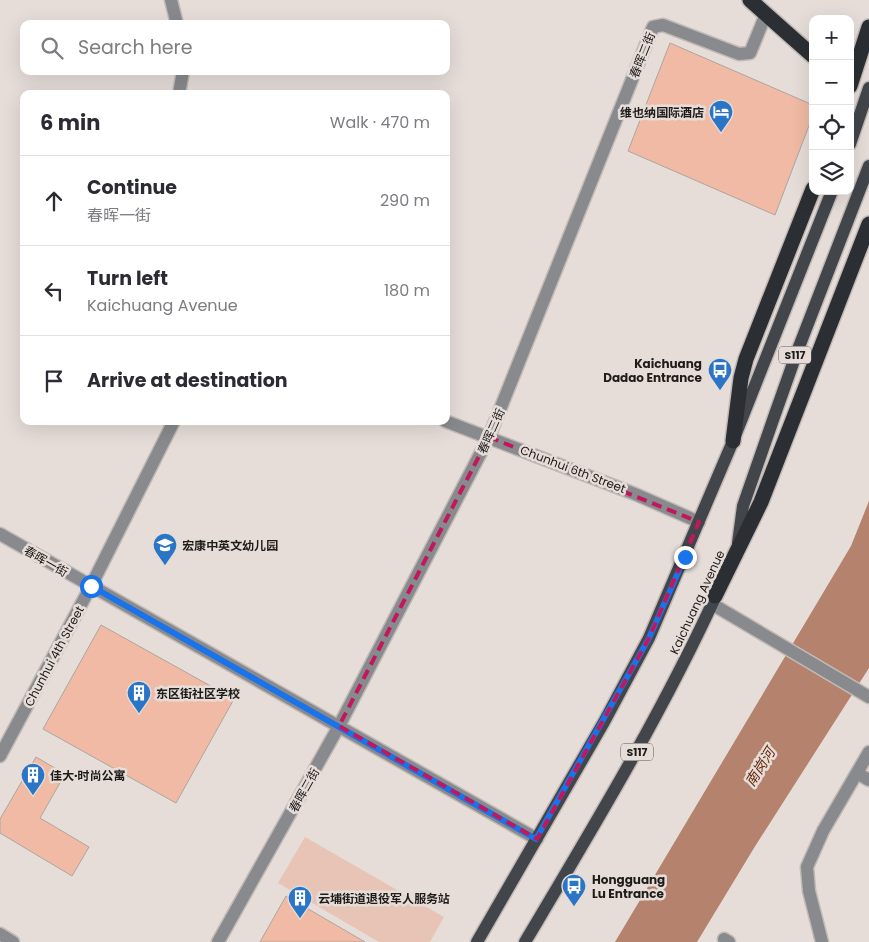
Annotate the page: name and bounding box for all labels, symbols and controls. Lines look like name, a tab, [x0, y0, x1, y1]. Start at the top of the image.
map controls	[809, 15, 854, 195]
button: +	[809, 15, 854, 60]
search box	[20, 20, 450, 75]
street label: 春晖二街	[625, 30, 659, 80]
icon: search	[38, 34, 66, 62]
text: Search here	[78, 34, 192, 61]
button: −	[809, 60, 854, 105]
hotel icon: 维也纳国际酒店	[708, 99, 734, 133]
place label: 维也纳国际酒店	[620, 104, 704, 121]
button: locate	[809, 105, 854, 150]
text: 6 min	[40, 108, 100, 137]
text: Walk · 470 m	[330, 111, 430, 134]
button: layers	[809, 150, 854, 195]
text: Continue	[87, 174, 177, 201]
icon: ahead	[40, 187, 68, 215]
text: 290 m	[380, 189, 430, 212]
text: 春晖一街	[87, 204, 151, 227]
text: Turn left	[87, 265, 168, 292]
icon: left	[40, 277, 68, 305]
text: 180 m	[384, 279, 430, 302]
text: Kaichuang Avenue	[87, 294, 238, 317]
road number: S117	[779, 346, 811, 364]
place label: Kaichuang Dadao Entrance	[603, 355, 703, 386]
bus stop icon: Kaichuang Dadao Entrance	[707, 357, 733, 391]
icon: arrive	[40, 367, 68, 395]
text: Arrive at destination	[87, 367, 288, 394]
street label: 春晖二街	[473, 406, 509, 456]
street label: Chunhui 6th Street	[518, 441, 628, 497]
school or university icon: 宏康中英文幼儿园	[152, 532, 178, 566]
place label: 宏康中英文幼儿园	[182, 537, 278, 554]
street label: 春晖一街	[21, 542, 71, 580]
route end	[674, 546, 697, 569]
street label: Kaichuang Avenue	[665, 547, 729, 657]
route start	[80, 575, 103, 598]
street label: Chunhui 4th Street	[20, 603, 88, 709]
building icon: 东区街社区学校	[126, 680, 152, 714]
place label: 东区街社区学校	[156, 685, 240, 702]
water label: 南岗河	[740, 741, 781, 790]
road number: S117	[621, 744, 653, 760]
building icon: 佳大·时尚公寓	[20, 762, 46, 796]
street label: 春晖二街	[285, 765, 323, 815]
place label: 佳大·时尚公寓	[50, 767, 126, 784]
place label: Hongguang Lu Entrance	[592, 871, 665, 902]
bus stop icon: Hongguang Lu Entrance	[561, 873, 587, 907]
building icon: 云埔街道退役军人服务站	[287, 885, 313, 919]
place label: 云埔街道退役军人服务站	[318, 890, 450, 907]

